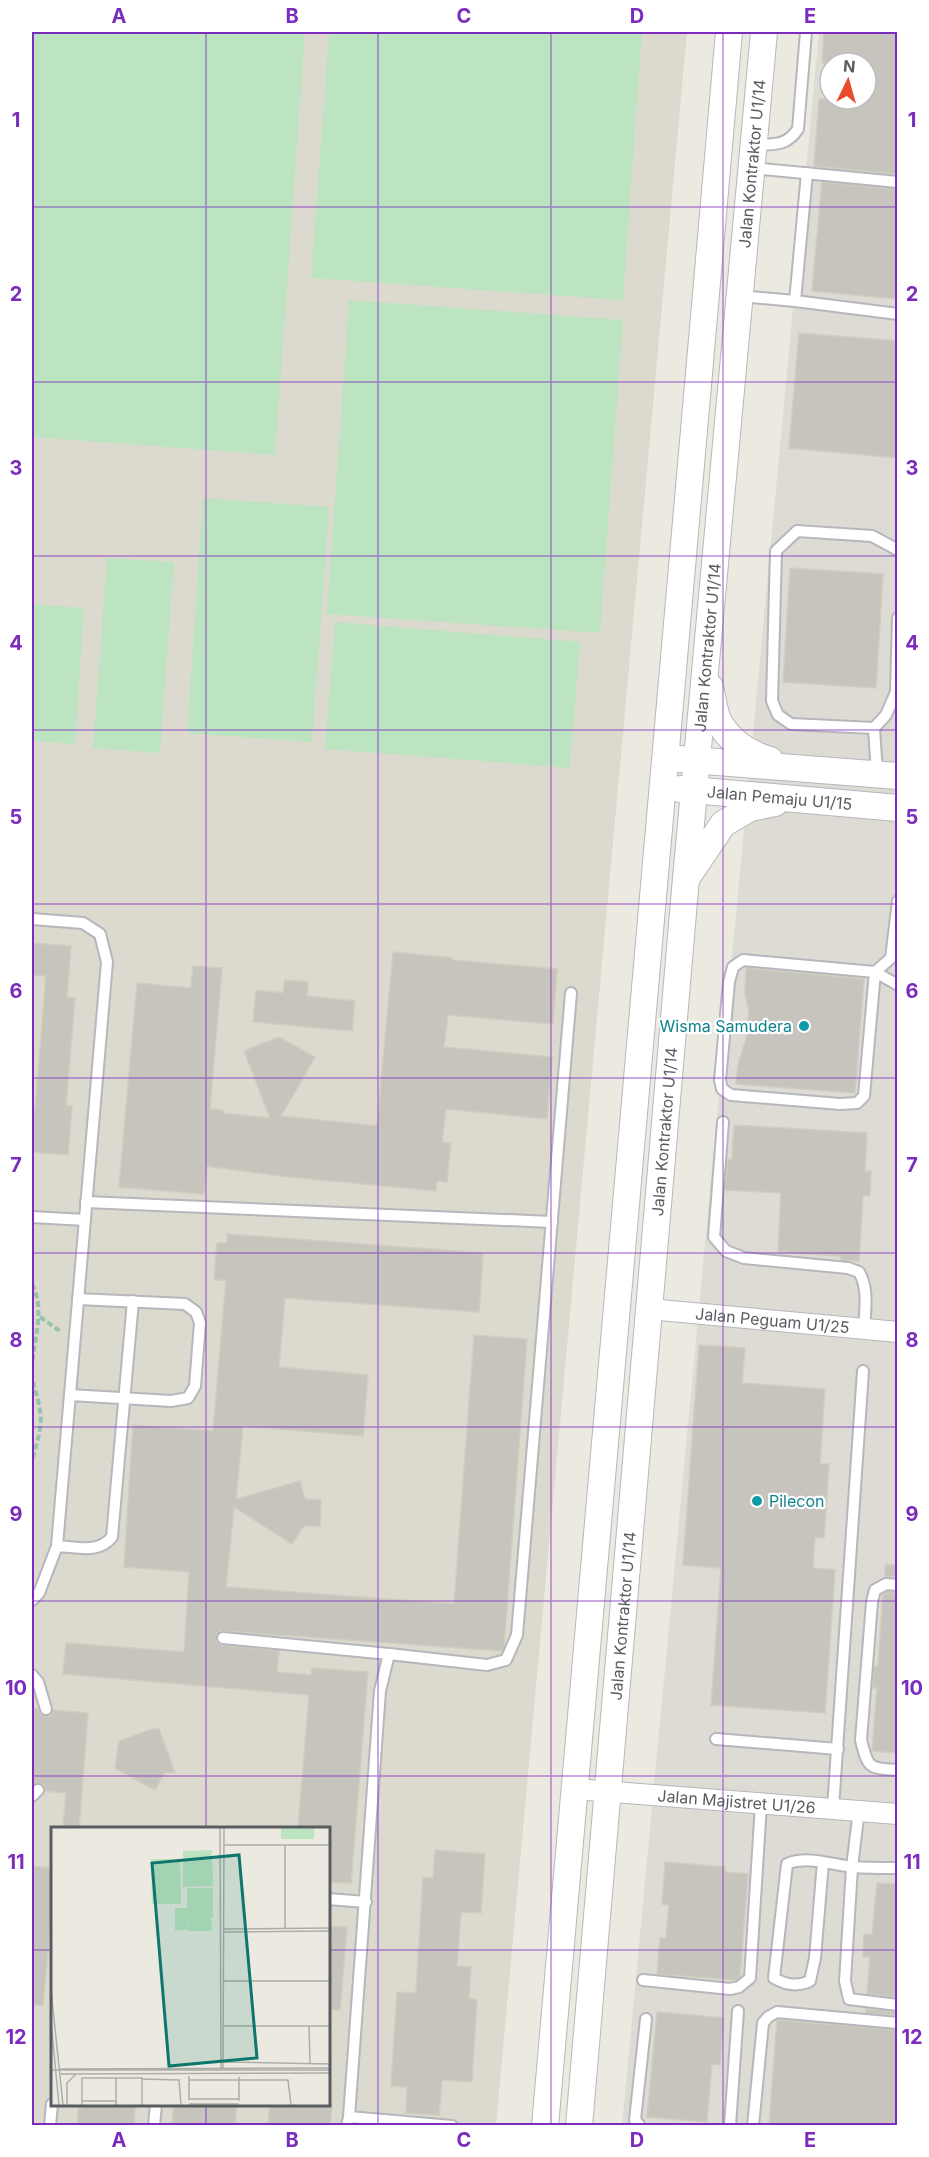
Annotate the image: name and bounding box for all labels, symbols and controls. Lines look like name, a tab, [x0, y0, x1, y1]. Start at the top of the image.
text: A	[112, 4, 127, 28]
text: B	[285, 4, 299, 28]
text: C	[457, 4, 471, 28]
text: D	[630, 4, 644, 28]
text: E	[804, 4, 816, 28]
north arrow	[818, 51, 878, 111]
text: N	[842, 56, 856, 77]
street label: Jalan Kontraktor U1/14	[734, 78, 770, 249]
text: 1	[12, 108, 20, 132]
text: 1	[908, 108, 916, 132]
text: 2	[10, 282, 22, 306]
text: 2	[906, 282, 918, 306]
text: 3	[10, 456, 22, 480]
text: 3	[906, 456, 918, 480]
street label: Jalan Kontraktor U1/14	[690, 562, 725, 733]
text: 4	[9, 631, 23, 655]
text: 4	[905, 631, 919, 655]
street label: Jalan Pemaju U1/15	[706, 781, 853, 814]
text: 5	[10, 805, 22, 829]
text: 5	[906, 805, 918, 829]
text: 6	[10, 979, 23, 1003]
text: 6	[906, 979, 919, 1003]
place label: Wisma Samudera	[660, 1016, 792, 1036]
marker: Wisma Samudera	[797, 1019, 811, 1033]
street label: Jalan Kontraktor U1/14	[647, 1046, 681, 1217]
text: 7	[10, 1153, 22, 1177]
text: 7	[906, 1153, 918, 1177]
street label: Jalan Peguam U1/25	[694, 1303, 851, 1337]
text: 8	[9, 1328, 23, 1352]
text: 8	[905, 1328, 919, 1352]
place label: Pilecon	[769, 1491, 824, 1511]
marker: Pilecon	[750, 1494, 764, 1508]
text: 9	[10, 1502, 23, 1526]
text: 9	[906, 1502, 919, 1526]
street label: Jalan Kontraktor U1/14	[606, 1531, 640, 1701]
text: 10	[5, 1676, 27, 1700]
text: 10	[901, 1676, 923, 1700]
street label: Jalan Majistret U1/26	[657, 1785, 816, 1818]
inset map	[51, 1827, 330, 2106]
text: 11	[7, 1850, 25, 1874]
text: 11	[903, 1850, 921, 1874]
text: 12	[5, 2025, 27, 2049]
text: 12	[901, 2025, 923, 2049]
text: A	[112, 2128, 127, 2152]
text: B	[285, 2128, 299, 2152]
text: C	[457, 2128, 471, 2152]
text: D	[630, 2128, 644, 2152]
text: E	[804, 2128, 816, 2152]

